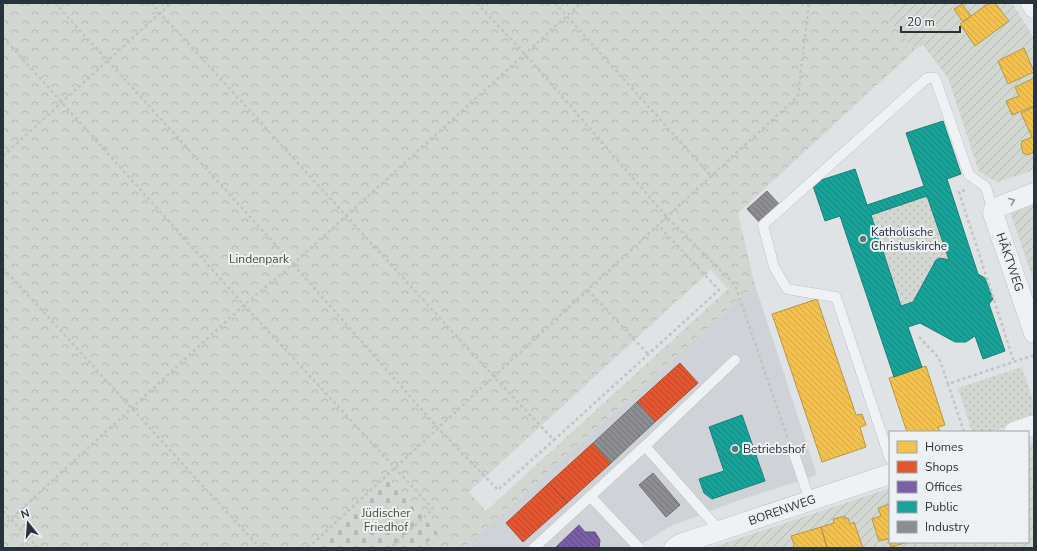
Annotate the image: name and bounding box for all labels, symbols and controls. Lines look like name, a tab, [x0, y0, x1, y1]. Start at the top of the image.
scale bar	[901, 8, 960, 34]
text: 20 m	[907, 14, 935, 30]
one-way arrow	[1008, 198, 1015, 206]
place label: Katholische Christuskirche	[871, 224, 947, 254]
street label: HÄKTWEG	[992, 230, 1028, 294]
marker: Katholische Christuskirche	[858, 234, 868, 244]
park label: Lindenpark	[229, 251, 290, 267]
legend	[889, 431, 1029, 543]
text: Homes	[925, 439, 963, 455]
place label: Betriebshof	[743, 441, 806, 457]
marker: Betriebshof	[730, 444, 740, 454]
text: Shops	[925, 459, 959, 475]
text: Offices	[925, 479, 963, 495]
street label: BORENWEG	[746, 491, 818, 529]
text: Public	[925, 499, 959, 515]
north arrow	[8, 503, 48, 543]
park label: Jüdischer Friedhof	[360, 505, 411, 535]
text: N	[19, 506, 31, 522]
text: Industry	[925, 519, 970, 535]

